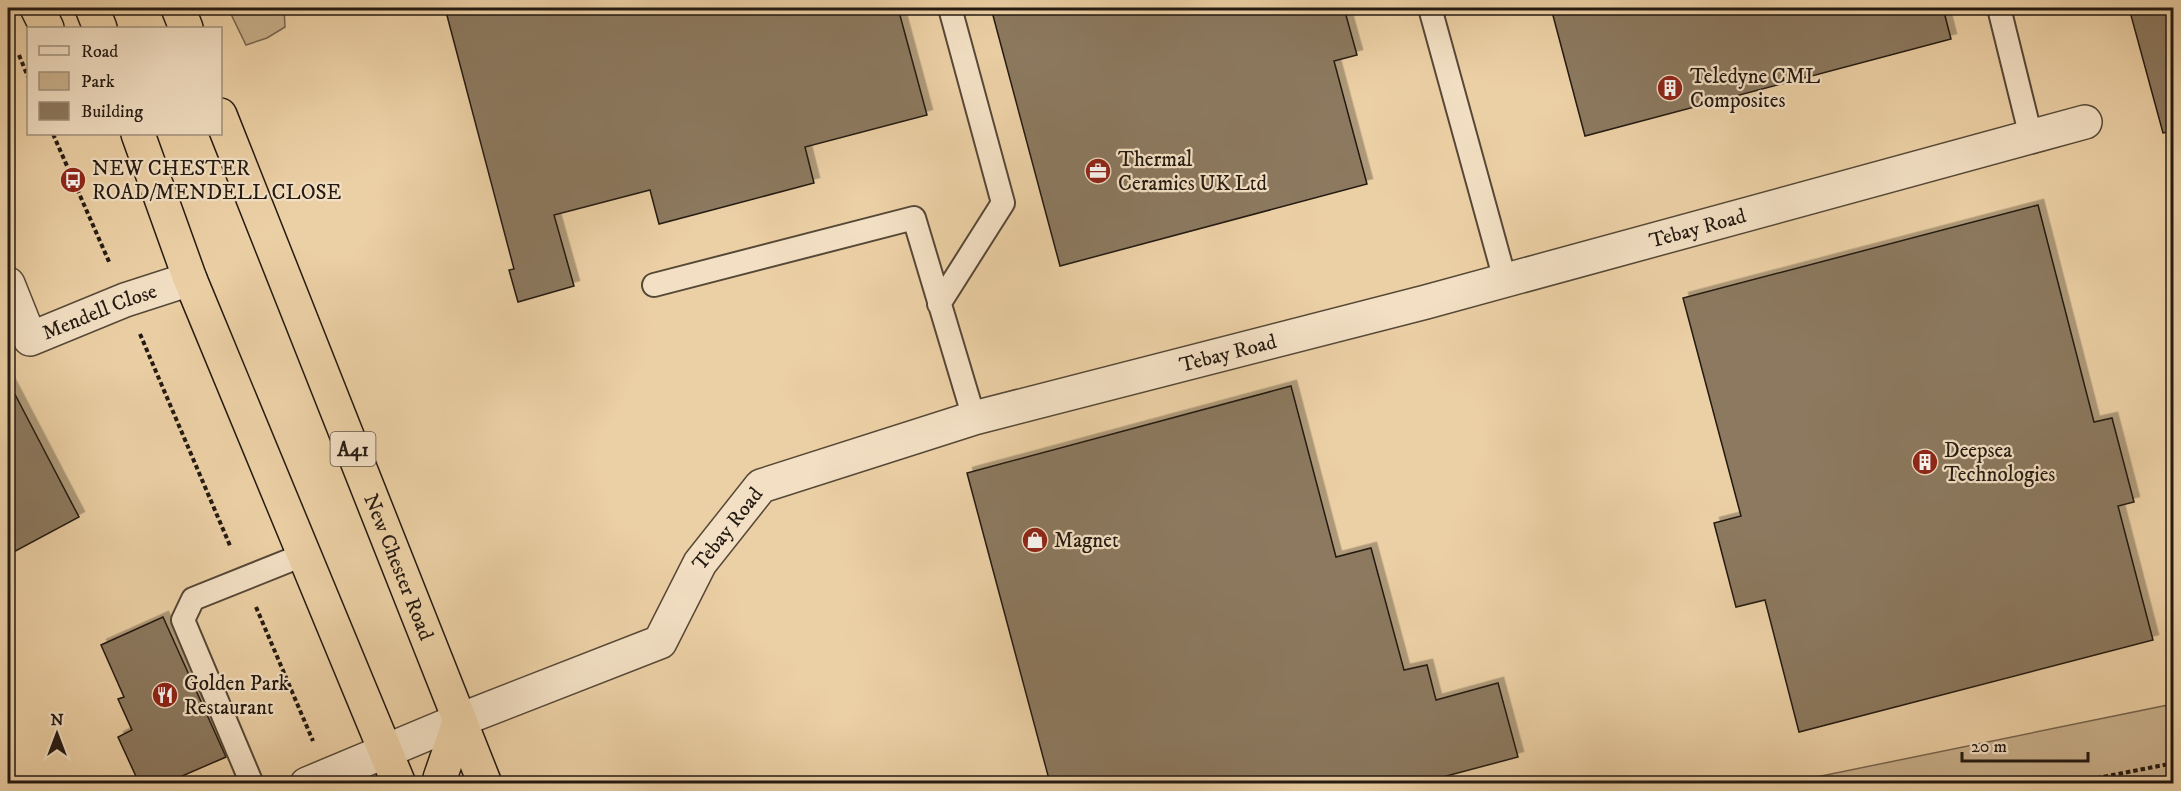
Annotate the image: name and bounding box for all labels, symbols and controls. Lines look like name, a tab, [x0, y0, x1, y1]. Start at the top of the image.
legend	[27, 27, 222, 135]
text: Road	[81, 41, 118, 63]
place label: Teledyne CML Composites	[1690, 64, 1820, 114]
text: Park	[81, 71, 115, 93]
building icon: Teledyne CML Composites	[1655, 73, 1685, 103]
text: Building	[81, 101, 143, 123]
place label: Thermal Ceramics UK Ltd	[1118, 147, 1268, 197]
place label: NEW CHESTER ROAD/MENDELL CLOSE	[92, 156, 342, 206]
office icon: Thermal Ceramics UK Ltd	[1083, 156, 1113, 186]
bus stop icon: NEW CHESTER ROAD/MENDELL CLOSE	[58, 165, 88, 195]
street label: Tebay Road	[1647, 203, 1750, 254]
street label: Mendell Close	[39, 278, 161, 347]
street label: Tebay Road	[1177, 329, 1280, 379]
road number: A41	[330, 432, 376, 466]
place label: Deepsea Technologies	[1944, 438, 2055, 488]
building icon: Deepsea Technologies	[1910, 447, 1940, 477]
street label: Tebay Road	[687, 482, 769, 576]
street label: New Chester Road	[357, 490, 439, 645]
shop icon: Magnet	[1020, 525, 1050, 555]
place label: Magnet	[1054, 528, 1119, 554]
place label: Golden Park Restaurant	[184, 671, 290, 721]
restaurant icon: Golden Park Restaurant	[150, 680, 180, 710]
north arrow	[27, 704, 87, 764]
text: N	[50, 710, 64, 730]
scale bar	[1962, 725, 2088, 763]
text: 20 m	[1971, 736, 2007, 758]

